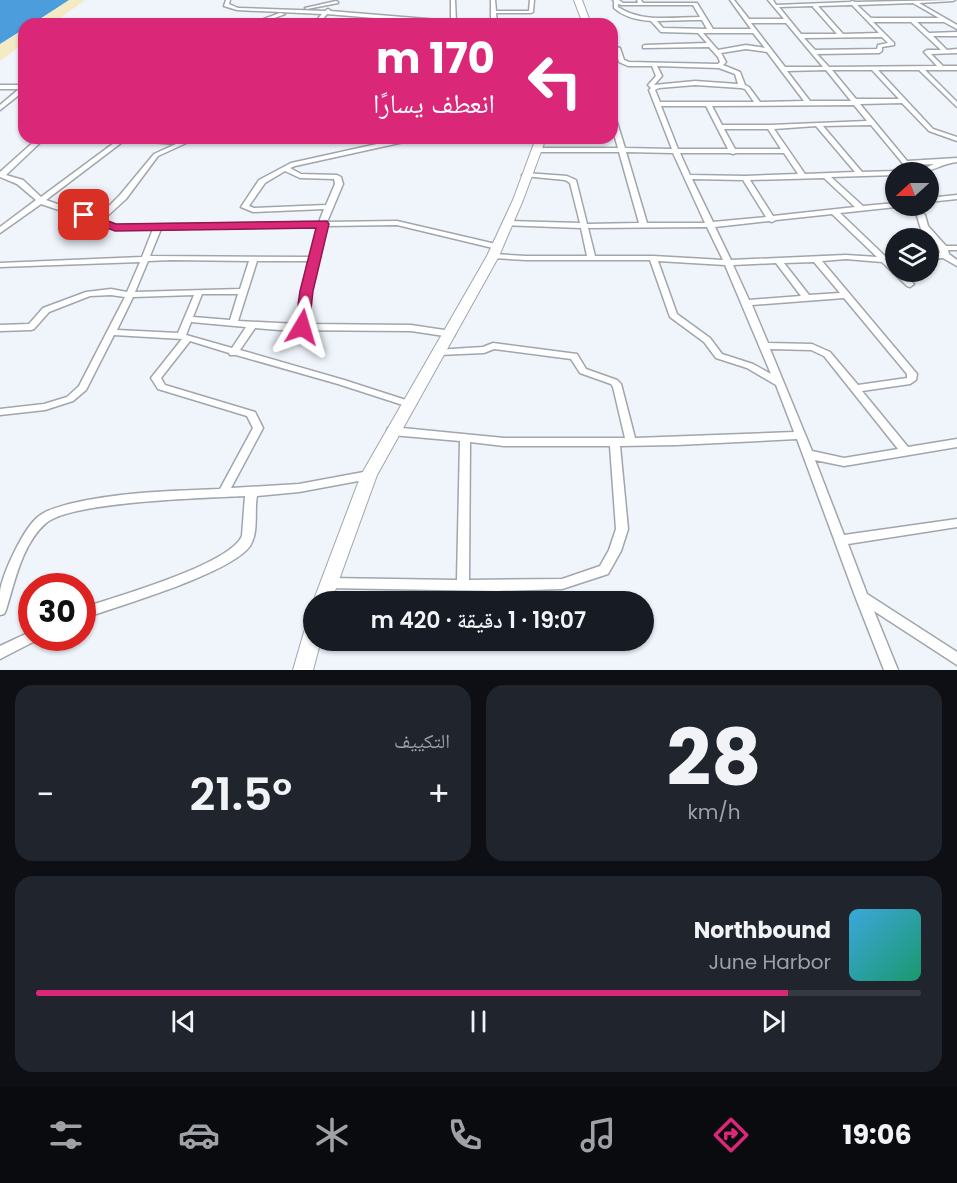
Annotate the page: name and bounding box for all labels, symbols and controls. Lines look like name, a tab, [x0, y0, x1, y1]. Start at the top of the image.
text: 170 m	[376, 29, 495, 88]
icon: left	[516, 42, 594, 120]
text: انعطف يسارًا	[373, 85, 495, 122]
north arrow	[885, 162, 939, 216]
map controls	[885, 162, 939, 282]
pin	[58, 189, 109, 240]
icon: arrive	[67, 198, 100, 231]
button: layers	[885, 228, 939, 282]
position arrow	[270, 295, 334, 359]
speed limit sign: 30	[18, 573, 96, 651]
text: 19:07 · 1 دقيقة · 420 m	[371, 605, 586, 636]
text: 28	[666, 703, 762, 812]
text: التكييف	[394, 727, 450, 755]
text: 21.5°	[189, 763, 292, 826]
text: −	[36, 771, 54, 818]
text: +	[427, 771, 450, 818]
text: km/h	[687, 798, 741, 826]
text: Northbound	[694, 915, 831, 946]
text: June Harbor	[708, 948, 831, 976]
icon: previous	[167, 1005, 200, 1038]
icon: pause	[462, 1005, 495, 1038]
icon: next	[757, 1005, 790, 1038]
icon: filters	[45, 1114, 87, 1156]
icon: car	[178, 1114, 220, 1156]
icon: climate	[311, 1114, 353, 1156]
icon: phone	[444, 1114, 486, 1156]
icon: music	[577, 1114, 619, 1156]
icon: directions	[710, 1114, 752, 1156]
text: 19:06	[842, 1116, 912, 1153]

